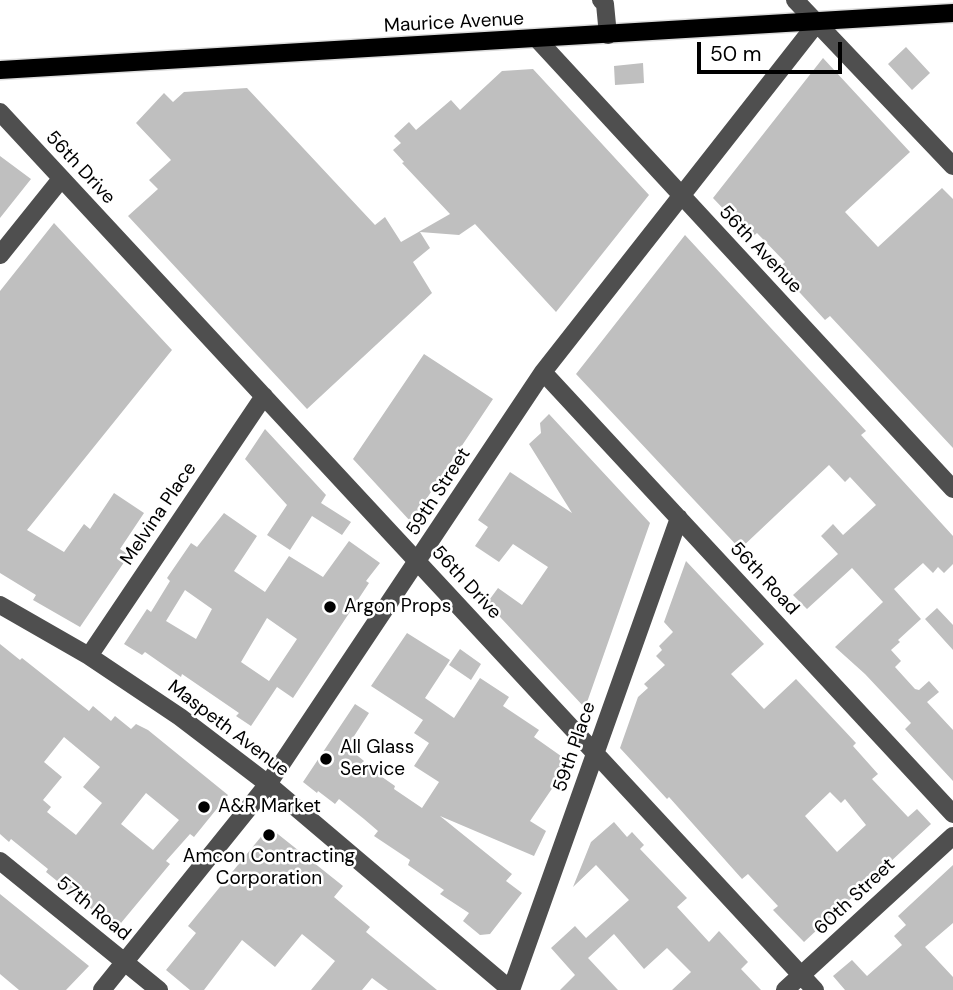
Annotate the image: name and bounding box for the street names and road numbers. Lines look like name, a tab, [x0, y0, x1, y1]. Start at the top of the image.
street label: Maurice Avenue	[383, 8, 525, 38]
street label: 56th Drive	[40, 127, 120, 209]
street label: 56th Avenue	[714, 201, 806, 299]
street label: 59th Street	[402, 444, 476, 540]
street label: Melvina Place	[116, 458, 202, 570]
street label: 56th Road	[725, 538, 803, 620]
street label: 56th Drive	[426, 542, 506, 624]
street label: Maspeth Avenue	[163, 676, 293, 782]
street label: 59th Place	[549, 699, 601, 795]
street label: 60th Street	[810, 854, 900, 940]
street label: 57th Road	[51, 872, 135, 946]

